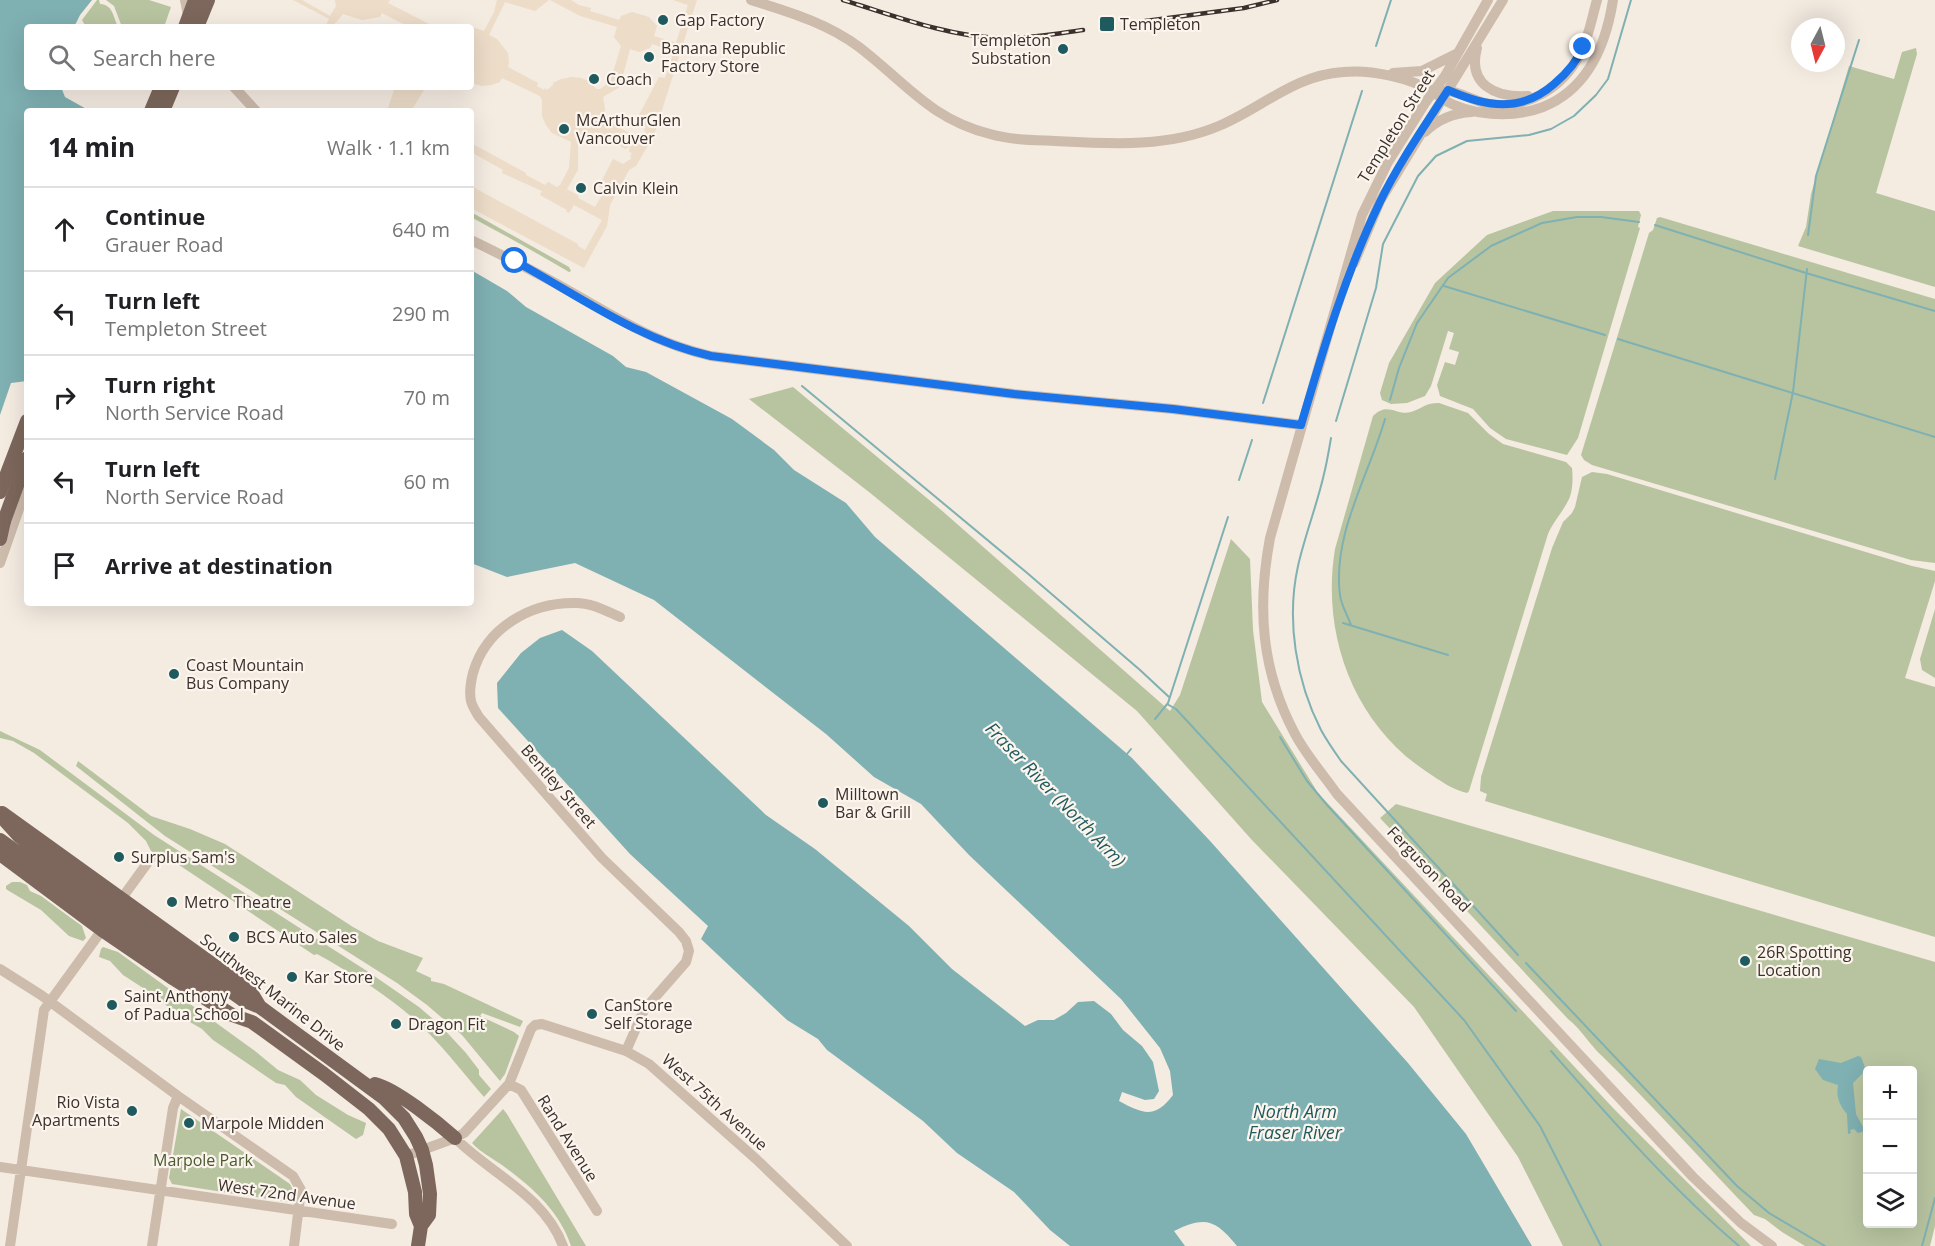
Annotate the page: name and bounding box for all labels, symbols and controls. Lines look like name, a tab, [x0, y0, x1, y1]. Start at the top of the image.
place label: Gap Factory	[675, 9, 765, 31]
marker: Gap Factory	[656, 13, 670, 27]
place label: Templeton	[1120, 13, 1201, 35]
marker: Templeton	[1098, 15, 1116, 33]
north arrow	[1791, 18, 1845, 72]
search box	[24, 24, 474, 90]
place label: Templeton Substation	[970, 29, 1051, 69]
route end	[1569, 33, 1595, 59]
place label: Banana Republic Factory Store	[661, 37, 786, 77]
icon: search	[45, 41, 78, 74]
text: Search here	[93, 42, 216, 72]
marker: Templeton Substation	[1056, 42, 1070, 56]
marker: Banana Republic Factory Store	[642, 50, 656, 64]
street label: Templeton Street	[1352, 65, 1440, 187]
place label: Coach	[606, 68, 652, 90]
marker: Coach	[587, 72, 601, 86]
place label: McArthurGlen Vancouver	[576, 109, 681, 149]
marker: McArthurGlen Vancouver	[557, 122, 571, 136]
text: 14 min	[48, 129, 135, 165]
text: Walk · 1.1 km	[327, 134, 450, 161]
place label: Calvin Klein	[593, 177, 679, 199]
marker: Calvin Klein	[574, 181, 588, 195]
text: Continue	[105, 201, 205, 231]
icon: ahead	[48, 213, 81, 246]
text: 640 m	[392, 216, 450, 243]
text: Grauer Road	[105, 231, 223, 258]
route start	[501, 247, 527, 273]
text: Turn left	[105, 285, 200, 315]
icon: left	[48, 297, 81, 330]
text: 290 m	[392, 300, 450, 327]
text: Templeton Street	[105, 315, 267, 342]
text: Turn right	[105, 369, 216, 399]
icon: right	[48, 381, 81, 414]
text: 70 m	[403, 384, 450, 411]
text: North Service Road	[105, 399, 284, 426]
text: Turn left	[105, 453, 200, 483]
icon: left	[48, 465, 81, 498]
text: 60 m	[403, 468, 450, 495]
text: North Service Road	[105, 483, 284, 510]
icon: arrive	[48, 549, 81, 582]
text: Arrive at destination	[105, 550, 333, 580]
place label: Coast Mountain Bus Company	[186, 654, 304, 694]
marker: Coast Mountain Bus Company	[167, 667, 181, 681]
water label: Fraser River (North Arm)	[981, 716, 1131, 872]
street label: Bentley Street	[516, 739, 602, 833]
place label: Milltown Bar & Grill	[835, 783, 911, 823]
marker: Milltown Bar & Grill	[816, 796, 830, 810]
street label: Ferguson Road	[1382, 821, 1476, 917]
place label: Surplus Sam's	[131, 846, 235, 868]
marker: Surplus Sam's	[112, 850, 126, 864]
place label: Metro Theatre	[184, 891, 291, 913]
marker: Metro Theatre	[165, 895, 179, 909]
place label: BCS Auto Sales	[246, 926, 357, 948]
street label: Southwest Marine Drive	[196, 928, 350, 1056]
marker: BCS Auto Sales	[227, 930, 241, 944]
place label: 26R Spotting Location	[1757, 941, 1852, 981]
marker: 26R Spotting Location	[1738, 954, 1752, 968]
place label: Kar Store	[304, 966, 373, 988]
marker: Kar Store	[285, 970, 299, 984]
place label: Saint Anthony of Padua School	[124, 985, 244, 1025]
place label: CanStore Self Storage	[604, 994, 693, 1034]
marker: Saint Anthony of Padua School	[105, 998, 119, 1012]
marker: CanStore Self Storage	[585, 1007, 599, 1021]
place label: Dragon Fit	[408, 1013, 486, 1035]
marker: Dragon Fit	[389, 1017, 403, 1031]
street label: West 75th Avenue	[658, 1049, 772, 1155]
map controls	[1863, 1066, 1917, 1228]
button: +	[1863, 1066, 1917, 1120]
place label: Rio Vista Apartments	[32, 1091, 120, 1131]
street label: Rand Avenue	[533, 1091, 603, 1185]
water label: North Arm Fraser River	[1248, 1099, 1343, 1144]
marker: Rio Vista Apartments	[125, 1104, 139, 1118]
place label: Marpole Midden	[201, 1112, 324, 1134]
marker: Marpole Midden	[182, 1116, 196, 1130]
button: −	[1863, 1120, 1917, 1174]
park label: Marpole Park	[153, 1149, 254, 1171]
street label: West 72nd Avenue	[217, 1173, 357, 1215]
button: layers	[1863, 1174, 1917, 1228]

